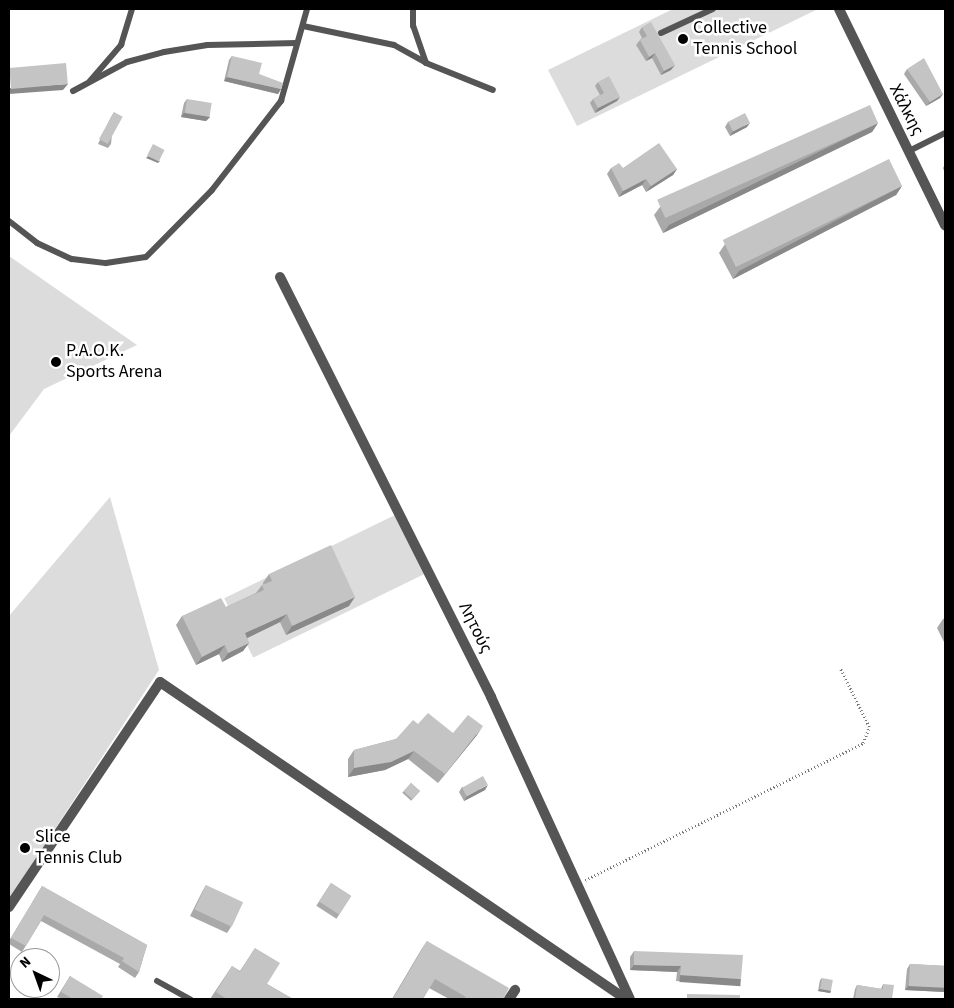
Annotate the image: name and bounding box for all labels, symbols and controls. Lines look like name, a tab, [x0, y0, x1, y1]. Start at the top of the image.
place label: Collective Tennis School	[693, 18, 797, 60]
marker: Collective Tennis School	[677, 33, 689, 45]
street label: Χάλκης	[884, 81, 928, 139]
place label: P.A.O.K. Sports Arena	[66, 341, 162, 384]
marker: P.A.O.K. Sports Arena	[50, 356, 62, 368]
street label: Λητούς	[454, 599, 496, 657]
place label: Slice Tennis Club	[35, 827, 122, 870]
marker: Slice Tennis Club	[19, 842, 31, 854]
north arrow	[10, 948, 60, 998]
text: N	[15, 952, 36, 973]

